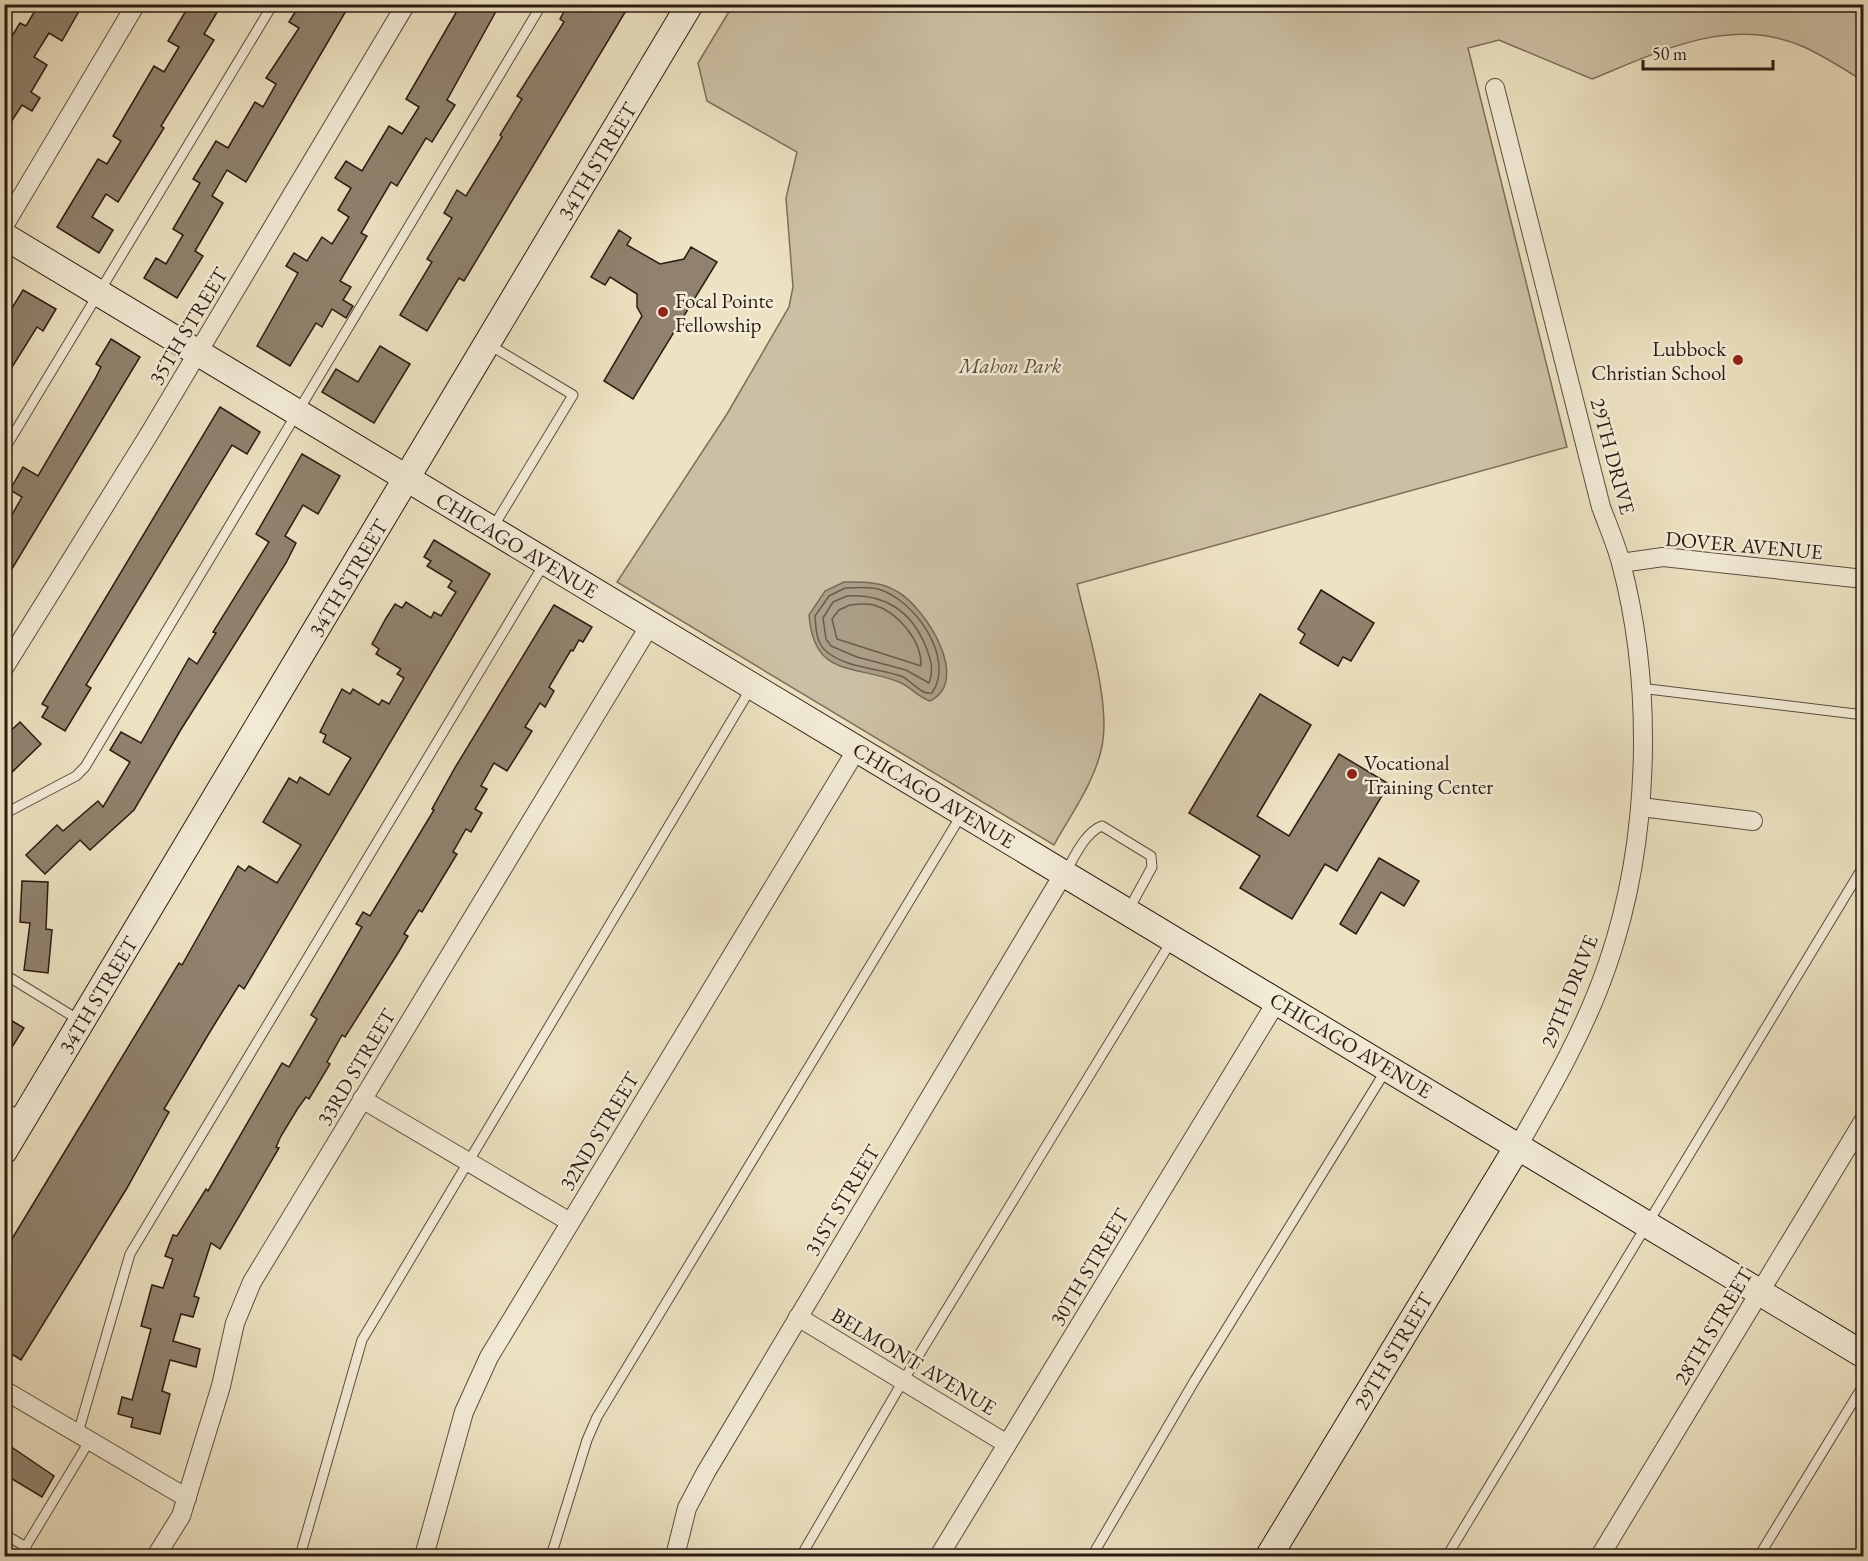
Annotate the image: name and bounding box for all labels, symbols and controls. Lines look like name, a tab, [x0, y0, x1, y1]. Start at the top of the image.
scale bar	[1643, 33, 1774, 71]
text: 50 m	[1652, 42, 1687, 65]
street label: 34TH STREET	[551, 97, 643, 225]
street label: 35TH STREET	[142, 262, 234, 390]
place label: Focal Pointe Fellowship	[675, 287, 773, 338]
marker: Focal Pointe Fellowship	[656, 305, 670, 319]
place label: Lubbock Christian School	[1591, 335, 1727, 386]
park label: Mahon Park	[957, 352, 1062, 379]
marker: Lubbock Christian School	[1731, 353, 1745, 367]
street label: 29TH DRIVE	[1585, 395, 1642, 517]
street label: CHICAGO AVENUE	[431, 486, 603, 604]
street label: 34TH STREET	[302, 514, 394, 642]
street label: DOVER AVENUE	[1664, 525, 1824, 565]
street label: CHICAGO AVENUE	[848, 736, 1020, 854]
place label: Vocational Training Center	[1364, 749, 1493, 800]
marker: Vocational Training Center	[1345, 767, 1359, 781]
street label: 29TH DRIVE	[1534, 930, 1604, 1051]
street label: 34TH STREET	[52, 931, 144, 1059]
street label: CHICAGO AVENUE	[1265, 986, 1437, 1104]
street label: 33RD STREET	[311, 1003, 402, 1130]
street label: 32ND STREET	[553, 1066, 645, 1195]
street label: 31ST STREET	[798, 1139, 886, 1260]
street label: 30TH STREET	[1043, 1203, 1135, 1331]
street label: 28TH STREET	[1667, 1262, 1759, 1390]
street label: 29TH STREET	[1347, 1287, 1439, 1415]
street label: BELMONT AVENUE	[827, 1301, 1002, 1421]

